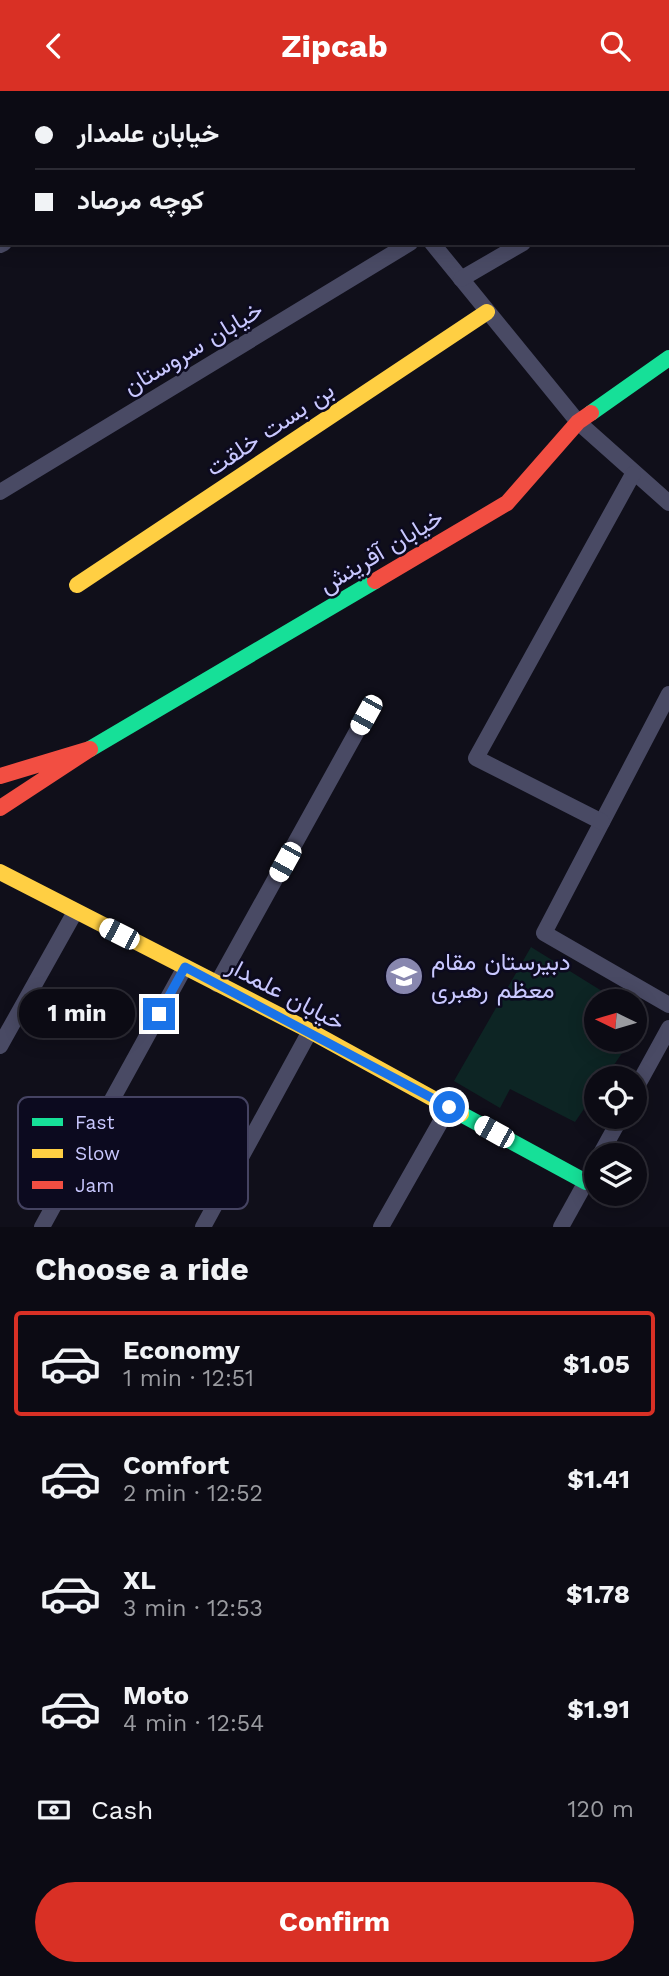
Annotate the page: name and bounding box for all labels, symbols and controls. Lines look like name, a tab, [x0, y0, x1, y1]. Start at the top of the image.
icon: back	[35, 27, 73, 65]
text: Zipcab	[281, 27, 388, 65]
icon: search	[596, 27, 634, 65]
text: خیابان علمدار	[77, 118, 219, 148]
text: کوچه مرصاد	[77, 185, 204, 215]
street label: خیابان سروستان	[118, 295, 268, 402]
street label: بن بست خلقت	[201, 376, 339, 482]
street label: خیابان آفرینش	[314, 503, 449, 600]
car	[347, 692, 386, 738]
car	[266, 839, 305, 885]
car	[96, 915, 143, 953]
place label: دبیرستان مقام معظم رهبری	[431, 948, 571, 1006]
street label: خیابان علمدار	[221, 951, 350, 1038]
school or university icon: دبیرستان مقام معظم رهبری	[383, 955, 425, 997]
callout: 1 min	[19, 989, 134, 1039]
north arrow	[584, 989, 648, 1052]
map controls	[584, 989, 647, 1206]
route end	[143, 998, 175, 1030]
text: 1 min	[47, 1000, 107, 1027]
button: locate	[584, 1066, 647, 1129]
route start	[433, 1091, 465, 1123]
legend	[18, 1097, 248, 1209]
text: Fast	[75, 1111, 114, 1134]
car	[471, 1113, 518, 1151]
text: Slow	[75, 1142, 120, 1165]
button: layers	[584, 1143, 647, 1206]
text: Jam	[75, 1174, 114, 1197]
text: Choose a ride	[35, 1250, 249, 1288]
icon: car	[39, 1332, 102, 1395]
text: Economy	[123, 1335, 240, 1365]
text: $1.05	[563, 1349, 630, 1379]
text: 1 min · 12:51	[123, 1365, 254, 1392]
icon: car	[39, 1447, 102, 1510]
text: Comfort	[123, 1450, 229, 1480]
text: $1.41	[567, 1464, 630, 1494]
text: 2 min · 12:52	[123, 1480, 263, 1507]
icon: car	[39, 1562, 102, 1625]
text: XL	[123, 1565, 156, 1595]
text: $1.78	[566, 1579, 630, 1609]
text: 3 min · 12:53	[123, 1595, 263, 1622]
icon: car	[39, 1677, 102, 1740]
text: Moto	[123, 1680, 189, 1710]
text: $1.91	[567, 1694, 630, 1724]
text: 4 min · 12:54	[123, 1710, 264, 1737]
icon: cash	[35, 1791, 73, 1829]
text: Cash	[91, 1795, 153, 1825]
text: 120 m	[568, 1796, 634, 1823]
button: Confirm	[35, 1882, 634, 1962]

